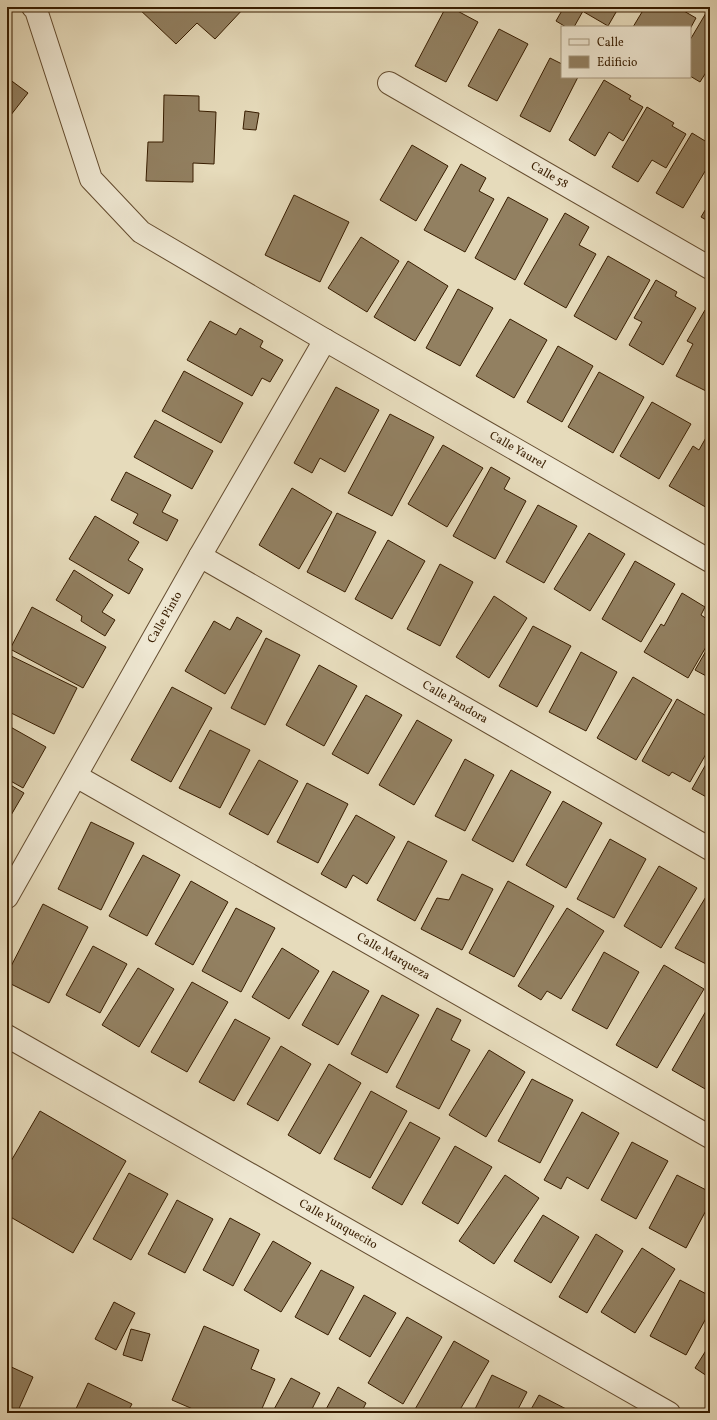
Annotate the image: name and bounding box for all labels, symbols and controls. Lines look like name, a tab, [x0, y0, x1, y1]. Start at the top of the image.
legend	[561, 26, 691, 78]
text: Calle	[597, 35, 624, 51]
text: Edificio	[597, 55, 637, 71]
street label: Calle 58	[528, 158, 571, 193]
street label: Calle Yaurel	[486, 428, 549, 473]
street label: Calle Pinto	[144, 589, 186, 647]
street label: Calle Pandora	[419, 677, 491, 728]
street label: Calle Marqueza	[353, 929, 433, 984]
street label: Calle Yunquecito	[296, 1196, 380, 1253]

